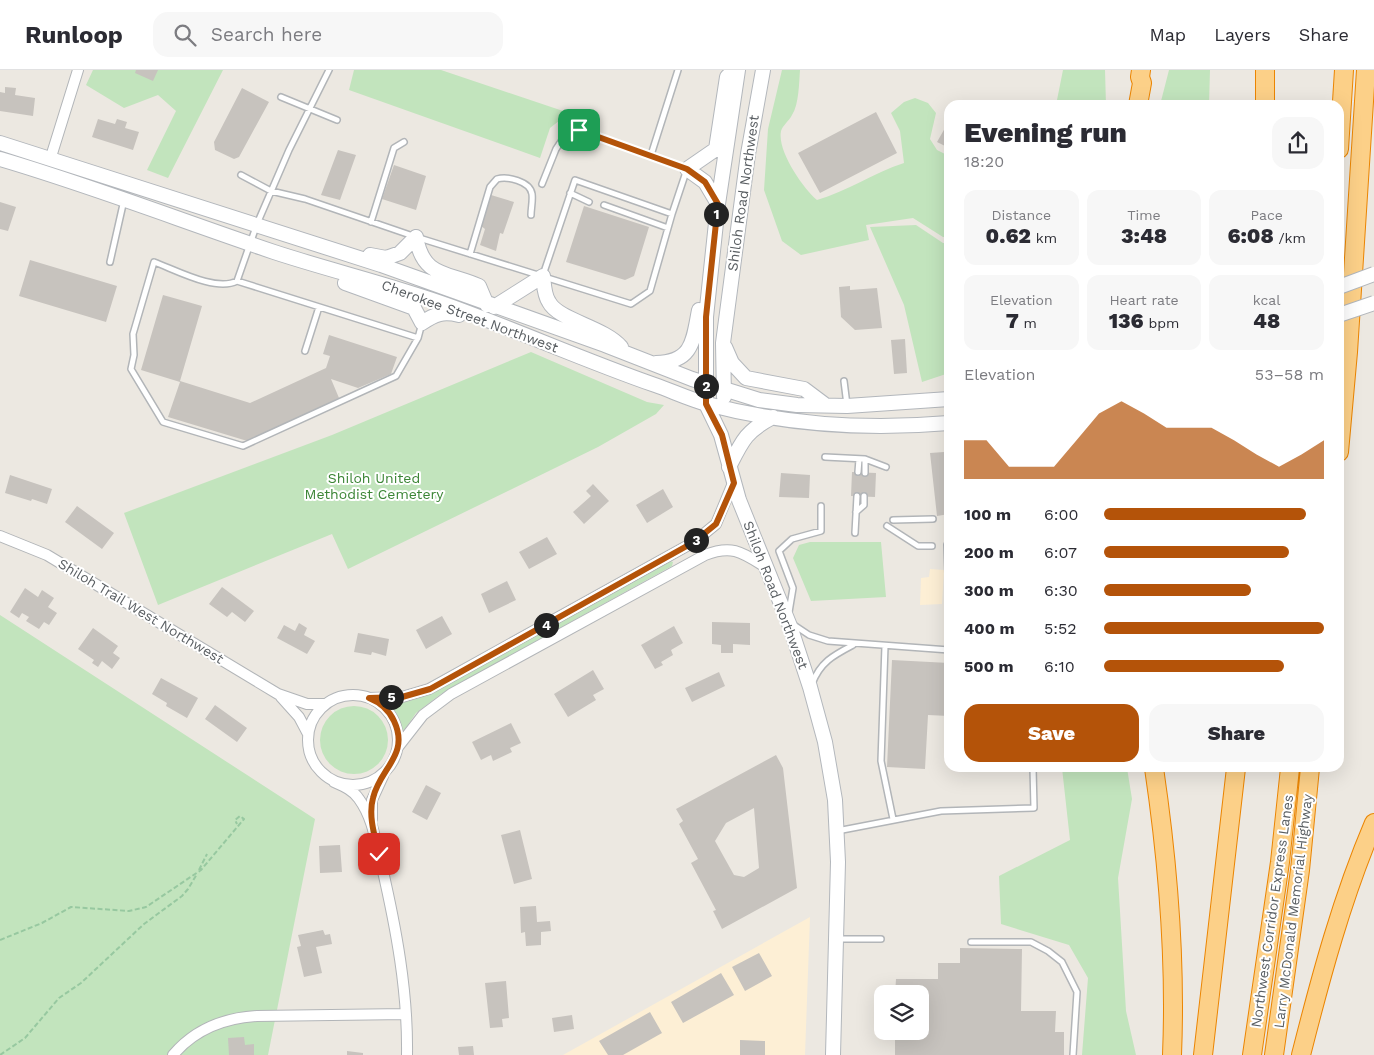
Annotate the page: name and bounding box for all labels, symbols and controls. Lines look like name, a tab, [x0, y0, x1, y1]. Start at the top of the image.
search box	[153, 12, 503, 57]
text: Runloop	[25, 21, 123, 49]
icon: search	[171, 21, 199, 49]
text: Search here	[211, 23, 322, 46]
text: Map	[1149, 24, 1186, 45]
text: Layers	[1214, 24, 1271, 45]
text: Share	[1299, 24, 1349, 45]
pin	[558, 109, 600, 151]
street label: Shiloh Road Northwest	[724, 114, 762, 272]
icon: arrive	[565, 116, 593, 144]
text: Evening run	[964, 116, 1127, 149]
button: share	[1272, 117, 1324, 169]
text: 18:20	[964, 152, 1004, 171]
pin: 1	[704, 202, 728, 226]
text: 1	[713, 206, 720, 222]
text: Distance	[992, 207, 1051, 223]
text: Time	[1127, 207, 1161, 223]
text: Pace	[1250, 207, 1283, 223]
text: 0.62	[986, 223, 1031, 248]
text: 3:48	[1121, 223, 1167, 248]
text: 6:08	[1227, 223, 1274, 248]
text: km	[1031, 230, 1057, 246]
text: /km	[1274, 230, 1306, 246]
street label: Cherokee Street Northwest	[379, 277, 561, 356]
text: Elevation	[990, 292, 1053, 308]
text: Heart rate	[1109, 292, 1179, 308]
text: kcal	[1253, 292, 1281, 308]
text: 7	[1006, 308, 1019, 333]
text: 136	[1109, 308, 1144, 333]
text: 48	[1253, 308, 1280, 333]
text: m	[1019, 315, 1037, 331]
text: bpm	[1144, 315, 1179, 331]
text: Elevation	[964, 365, 1035, 384]
text: 53–58 m	[1255, 365, 1324, 384]
pin: 2	[694, 374, 718, 398]
text: 2	[702, 378, 711, 394]
park label: Shiloh United Methodist Cemetery	[305, 470, 444, 502]
text: 100 m	[964, 505, 1011, 524]
text: 6:00	[1044, 505, 1078, 524]
street label: Shiloh Road Northwest	[740, 519, 812, 672]
pin: 3	[684, 528, 708, 552]
text: 3	[692, 532, 701, 548]
text: 200 m	[964, 543, 1014, 562]
text: 6:07	[1044, 543, 1077, 562]
street label: Shiloh Trail West Northwest	[55, 555, 227, 667]
text: 300 m	[964, 581, 1014, 600]
text: 6:30	[1044, 581, 1078, 600]
pin: 4	[534, 612, 558, 638]
text: 4	[542, 617, 551, 633]
text: 400 m	[964, 619, 1015, 638]
text: 5:52	[1044, 619, 1077, 638]
text: 500 m	[964, 657, 1014, 676]
text: 6:10	[1044, 657, 1075, 676]
pin: 5	[378, 684, 404, 710]
text: 5	[387, 689, 396, 705]
button: Save	[964, 704, 1139, 762]
button: Share	[1149, 704, 1324, 762]
street label: Larry McDonald Memorial Highway	[1271, 792, 1315, 1029]
street label: Northwest Corridor Express Lanes	[1248, 794, 1296, 1028]
pin	[358, 833, 400, 875]
icon: check	[365, 840, 393, 868]
map controls	[874, 985, 929, 1040]
button: layers	[874, 985, 929, 1040]

